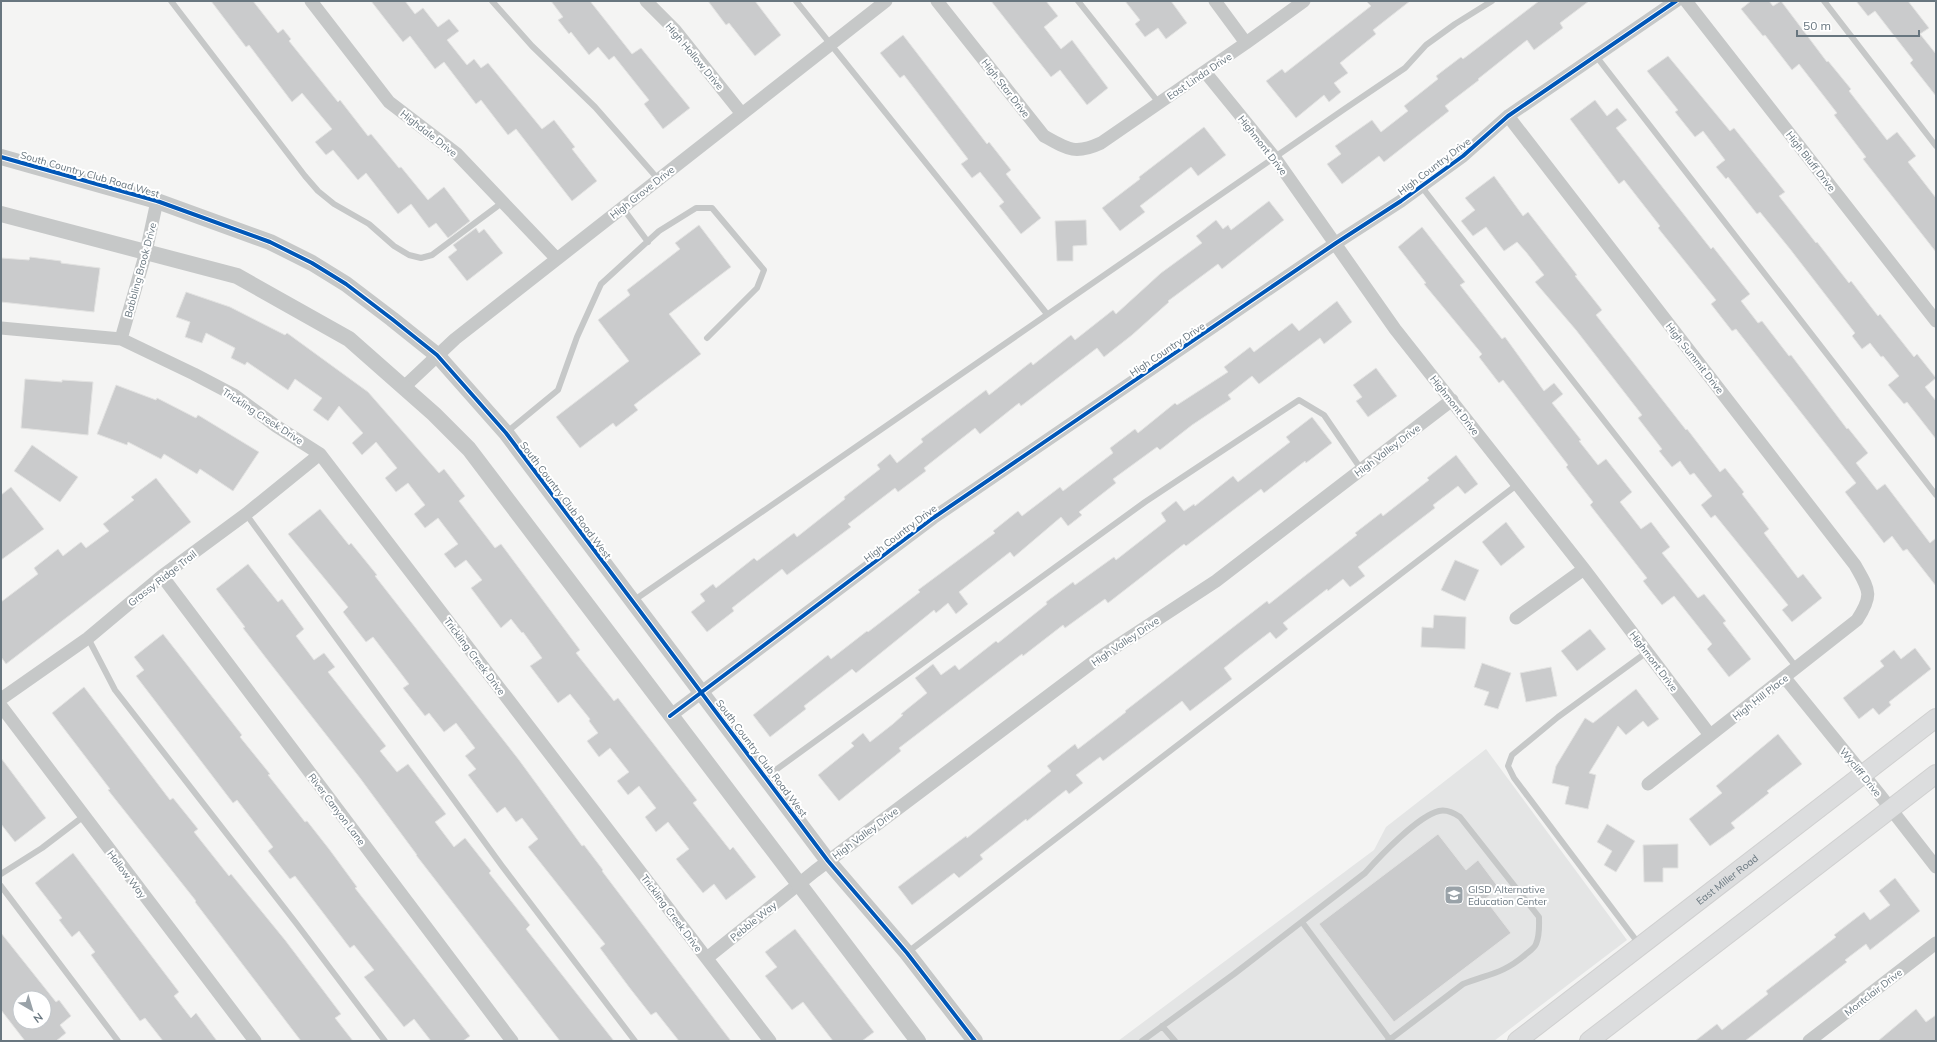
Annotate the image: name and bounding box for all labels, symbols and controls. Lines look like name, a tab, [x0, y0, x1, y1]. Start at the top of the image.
scale bar	[1797, 12, 1919, 38]
text: 50 m	[1803, 18, 1831, 33]
street label: High Hollow Drive	[663, 20, 727, 93]
street label: East Linda Drive	[1164, 50, 1234, 103]
street label: High Star Drive	[979, 56, 1032, 120]
street label: Highdale Drive	[398, 107, 460, 160]
street label: Highmont Drive	[1235, 113, 1290, 178]
street label: High Bluff Drive	[1783, 129, 1838, 194]
street label: High Country Drive	[1395, 135, 1473, 198]
street label: South Country Club Road West	[19, 148, 161, 201]
street label: High Grove Drive	[607, 163, 677, 222]
street label: Babbling Brook Drive	[122, 221, 159, 319]
street label: High Country Drive	[1127, 319, 1207, 379]
street label: High Summit Drive	[1663, 320, 1726, 396]
street label: Highmont Drive	[1427, 373, 1482, 438]
street label: Trickling Creek Drive	[220, 385, 306, 447]
street label: High Valley Drive	[1352, 421, 1423, 479]
street label: South Country Club Road West	[517, 439, 614, 562]
street label: High Country Drive	[861, 502, 939, 565]
street label: Grassy Ridge Trail	[125, 548, 199, 609]
street label: High Valley Drive	[1089, 614, 1162, 669]
street label: Trickling Creek Drive	[441, 615, 508, 698]
street label: Highmont Drive	[1627, 628, 1681, 694]
street label: High Hill Place	[1730, 672, 1791, 723]
street label: South Country Club Road West	[713, 697, 810, 820]
street label: Wycliff Drive	[1837, 745, 1884, 799]
street label: River Canyon Lane	[305, 771, 368, 848]
street label: High Valley Drive	[830, 804, 901, 862]
street label: Hollow Way	[104, 848, 149, 901]
street label: East Miller Road	[1694, 852, 1761, 908]
street label: Trickling Creek Drive	[638, 872, 705, 955]
place label: GISD Alternative Education Center	[1468, 883, 1547, 908]
school or university icon: GISD Alternative Education Center	[1443, 884, 1465, 906]
street label: Pebble Way	[727, 898, 780, 944]
street label: Montclair Drive	[1842, 966, 1905, 1019]
north arrow	[12, 990, 52, 1030]
text: N	[31, 1010, 46, 1026]

